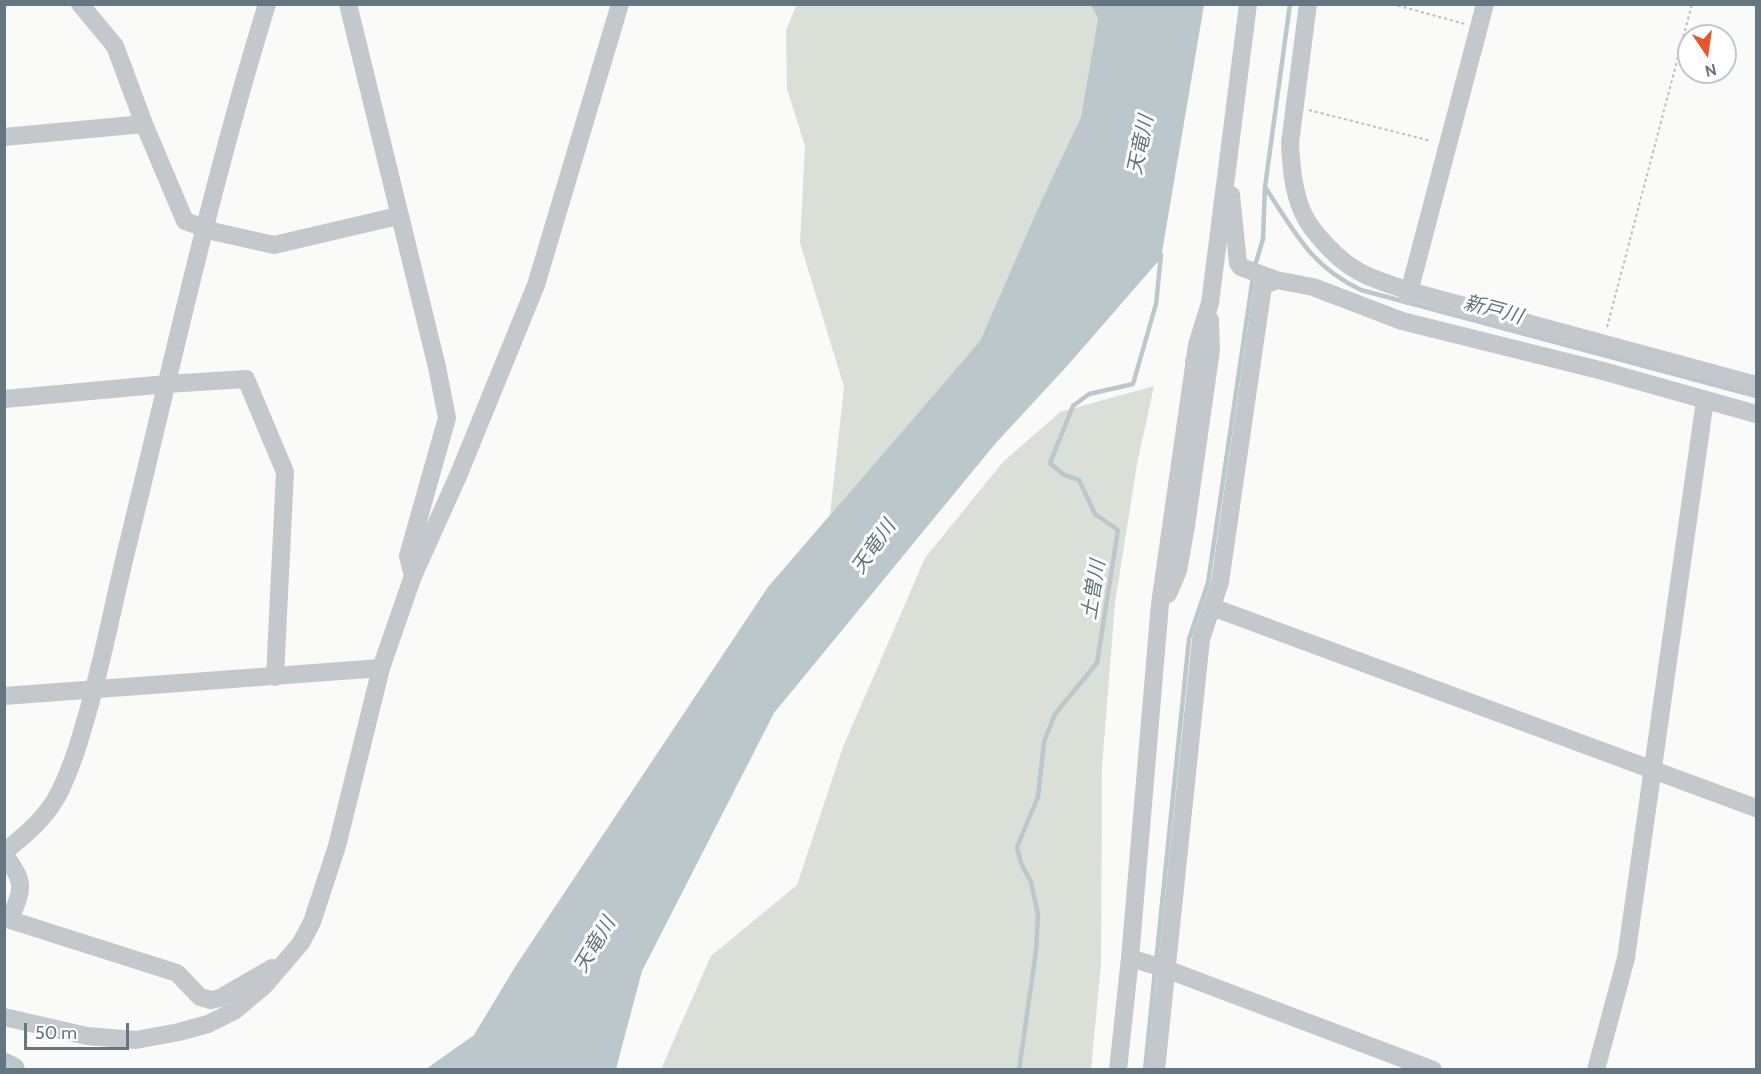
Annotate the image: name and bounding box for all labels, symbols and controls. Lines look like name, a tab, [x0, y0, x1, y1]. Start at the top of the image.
north arrow	[1677, 24, 1737, 84]
text: N	[1703, 60, 1718, 81]
water label: 天竜川	[1123, 113, 1159, 177]
water label: 新戸川	[1461, 291, 1525, 329]
water label: 天竜川	[847, 516, 901, 578]
water label: 土曽川	[1077, 558, 1111, 622]
water label: 天竜川	[569, 913, 621, 977]
scale bar	[27, 1011, 132, 1049]
text: 50 m	[35, 1022, 77, 1044]

